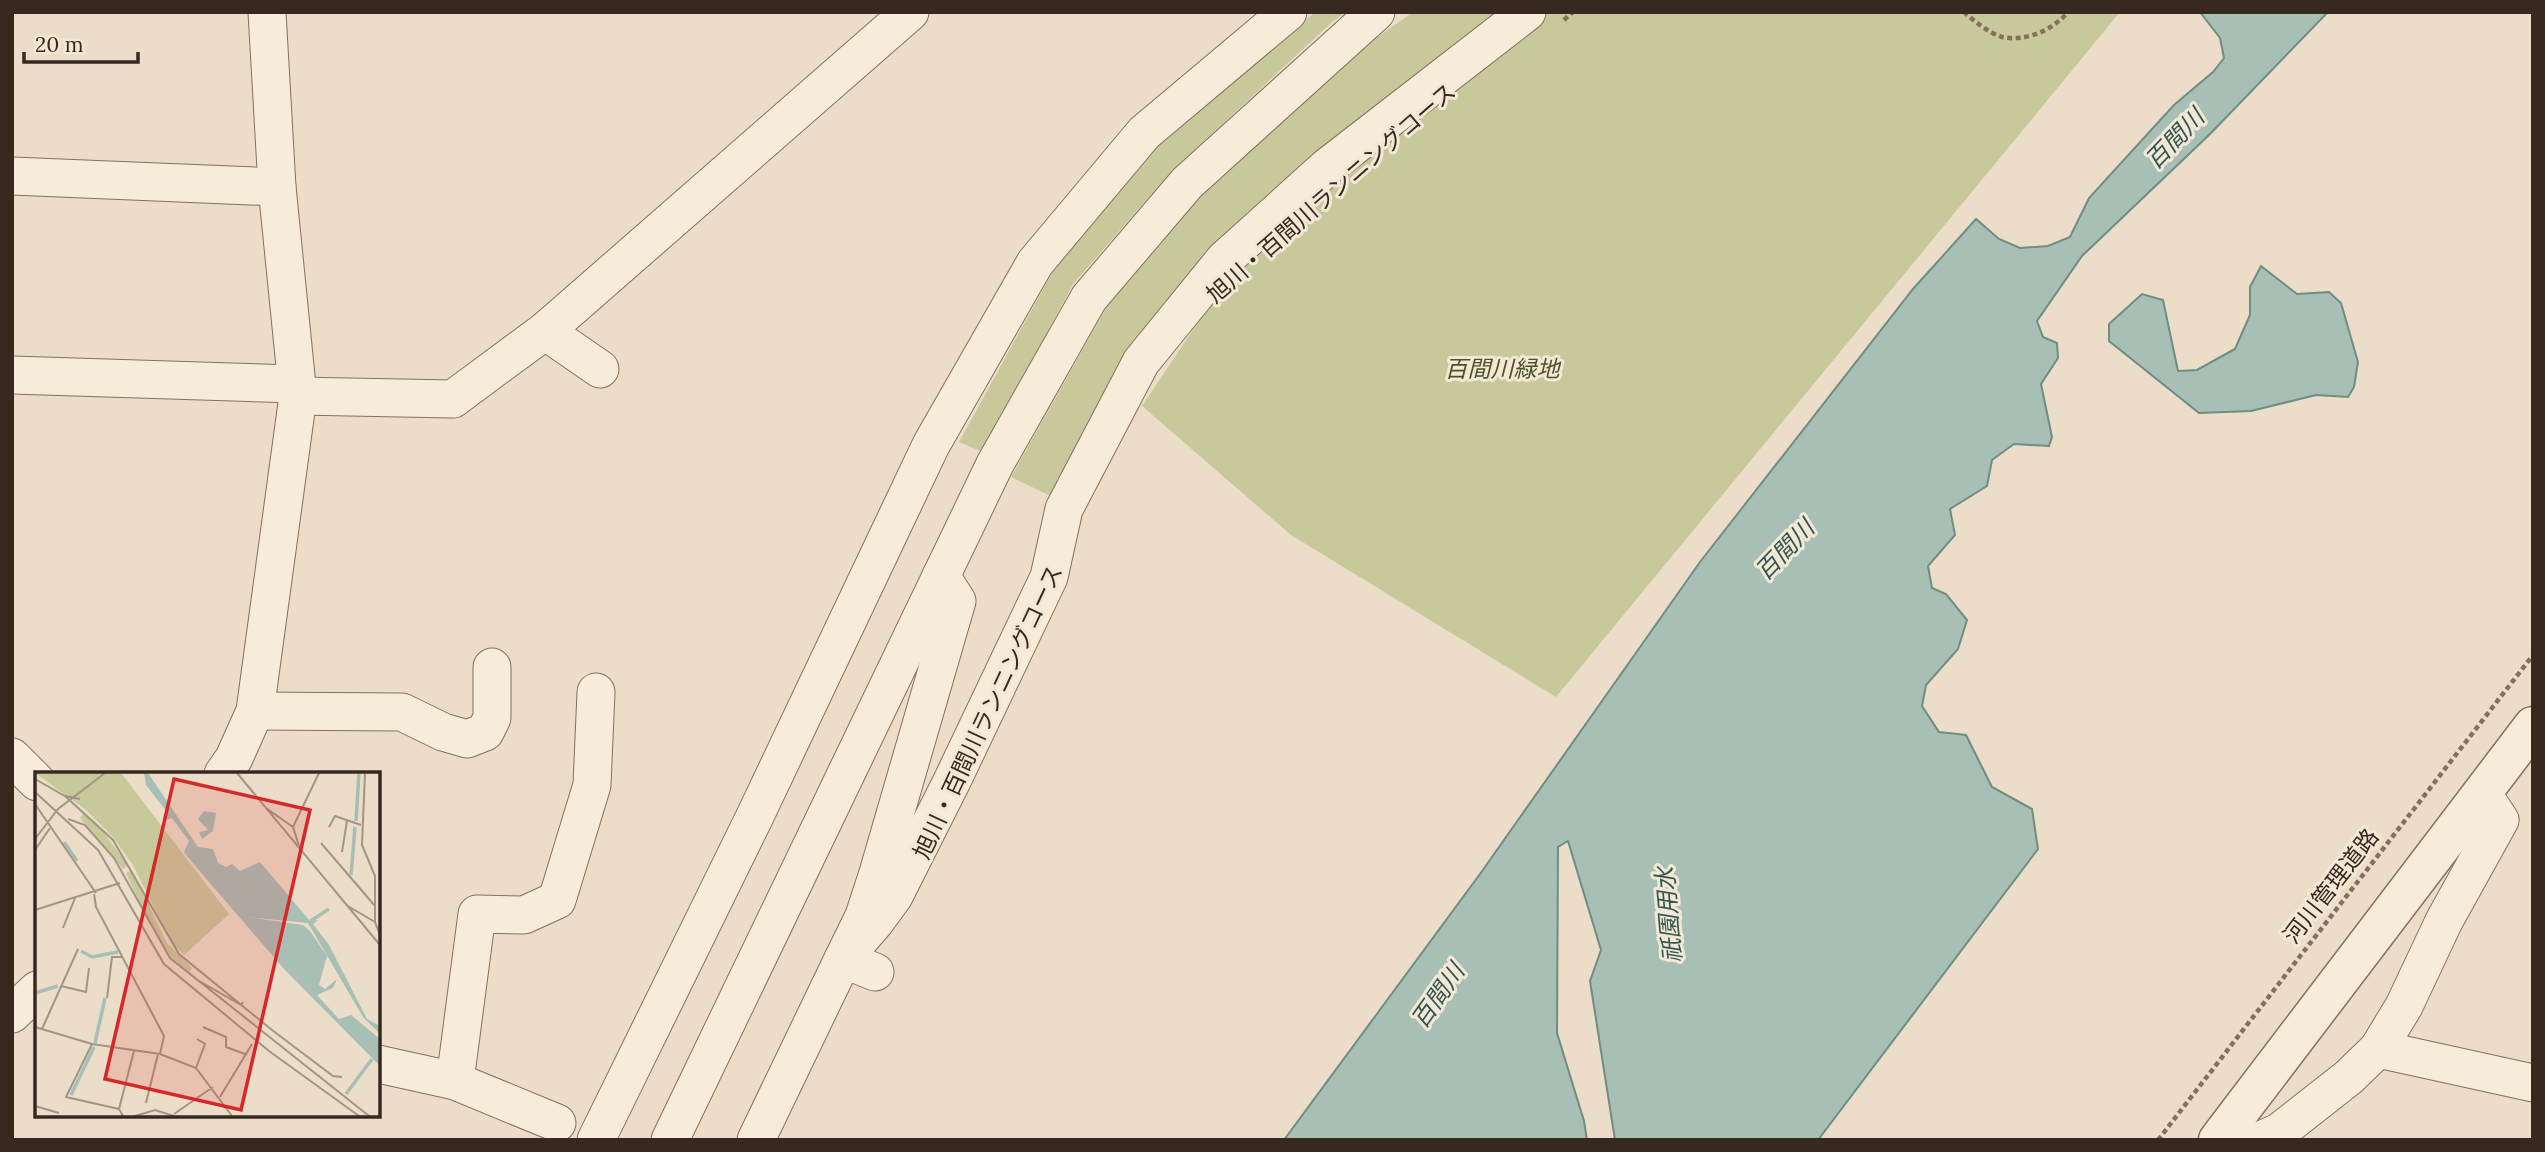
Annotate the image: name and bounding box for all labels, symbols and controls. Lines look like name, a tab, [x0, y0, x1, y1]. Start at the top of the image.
scale bar	[24, 21, 138, 65]
text: 20 m	[35, 31, 84, 58]
street label: 旭川・百間川ランニングコース	[1200, 76, 1461, 309]
water label: 百間川	[2138, 100, 2213, 175]
park label: 百間川緑地	[1445, 354, 1562, 383]
water label: 百間川	[1748, 511, 1823, 586]
street label: 旭川・百間川ランニングコース	[907, 560, 1068, 863]
inset map	[35, 772, 380, 1117]
street label: 河川管理道路	[2277, 822, 2385, 949]
water label: 祇園用水	[1649, 863, 1688, 964]
water label: 百間川	[1404, 955, 1473, 1034]

